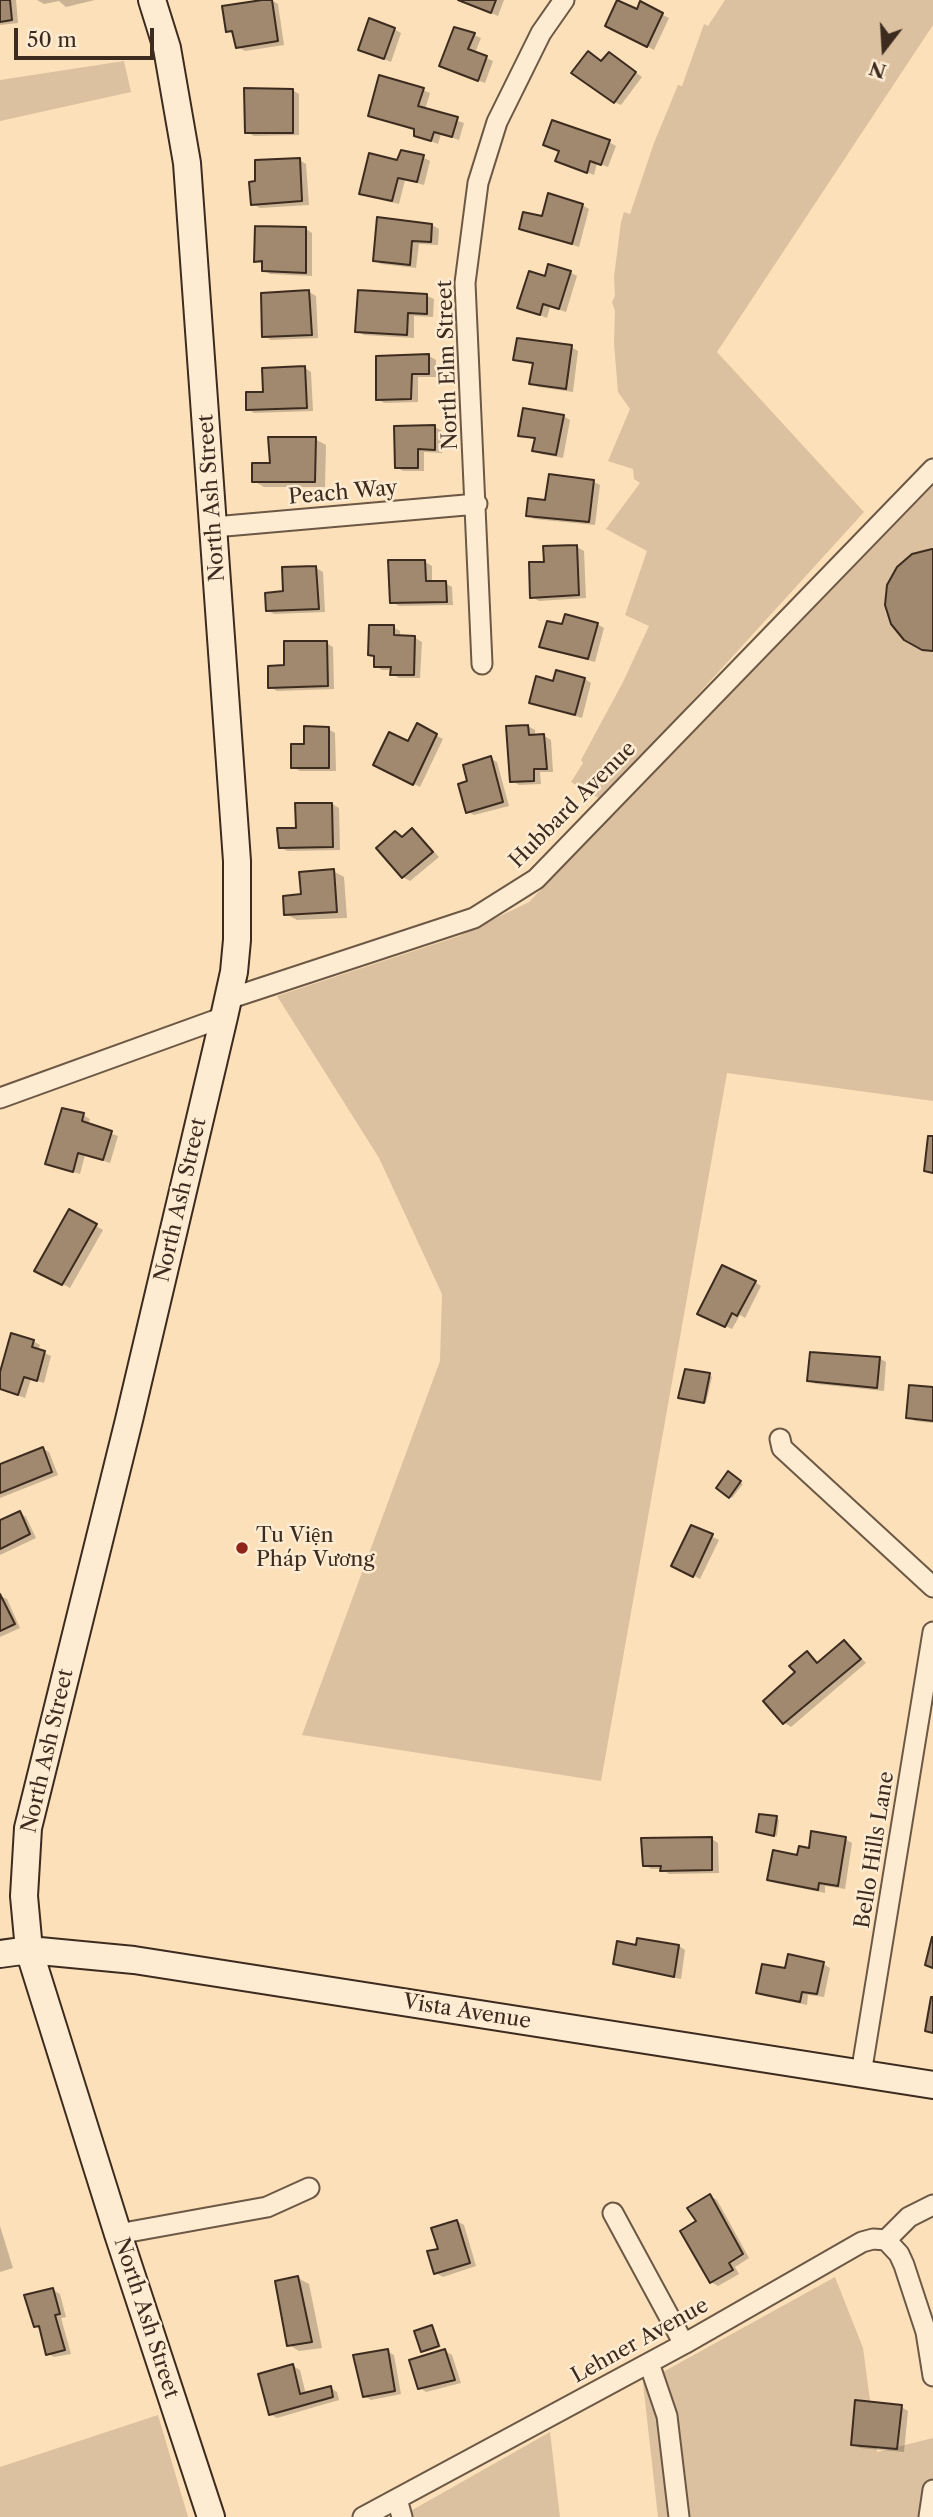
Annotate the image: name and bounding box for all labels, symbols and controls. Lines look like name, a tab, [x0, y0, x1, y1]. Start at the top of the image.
scale bar	[18, 14, 158, 58]
north arrow	[849, 14, 919, 84]
text: 50 m	[27, 27, 77, 52]
text: N	[866, 56, 889, 83]
street label: North Elm Street	[432, 280, 464, 450]
street label: North Ash Street	[194, 413, 230, 583]
street label: Peach Way	[287, 476, 399, 510]
street label: Hubbard Avenue	[504, 736, 642, 874]
street label: North Ash Street	[150, 1115, 212, 1285]
place label: Tu Viện Pháp Vương	[256, 1523, 374, 1573]
marker: Tu Viện Pháp Vương	[234, 1540, 250, 1556]
street label: North Ash Street	[17, 1666, 79, 1836]
street label: Bello Hills Lane	[850, 1770, 900, 1930]
street label: Vista Avenue	[401, 1989, 533, 2035]
street label: North Ash Street	[108, 2234, 184, 2402]
street label: Lehner Avenue	[567, 2293, 713, 2389]

